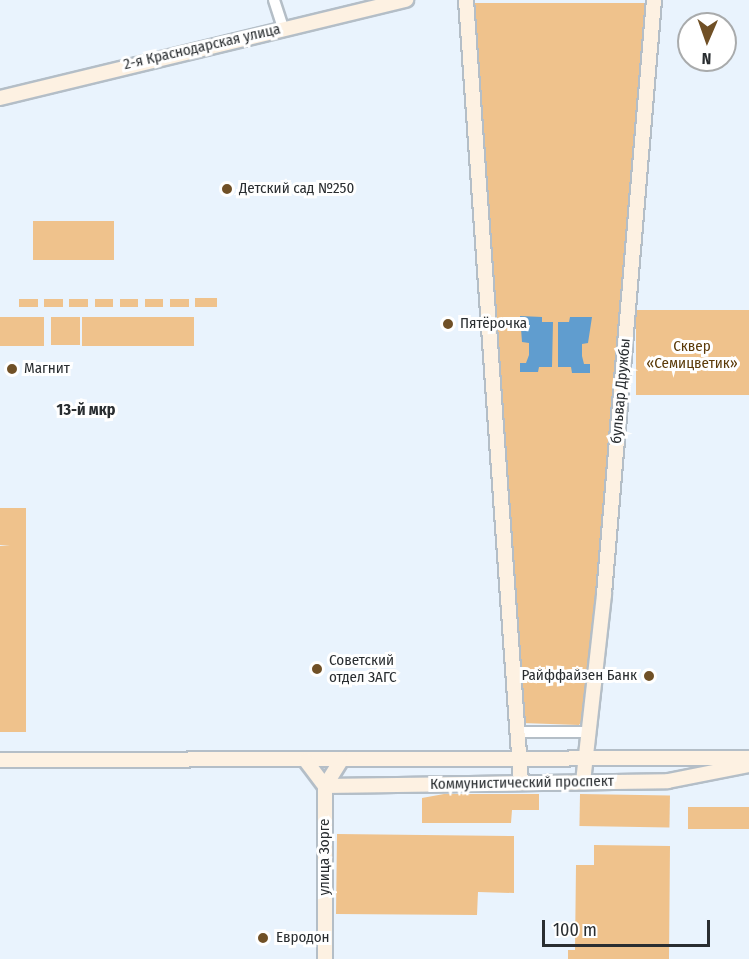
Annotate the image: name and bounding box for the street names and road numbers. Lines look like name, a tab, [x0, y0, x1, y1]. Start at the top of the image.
street label: 2-я Краснодарская улица	[122, 20, 282, 74]
street label: бульвар Дружбы	[607, 338, 635, 444]
street label: Коммунистический проспект	[430, 772, 614, 794]
street label: улица Зорге	[316, 819, 334, 895]

